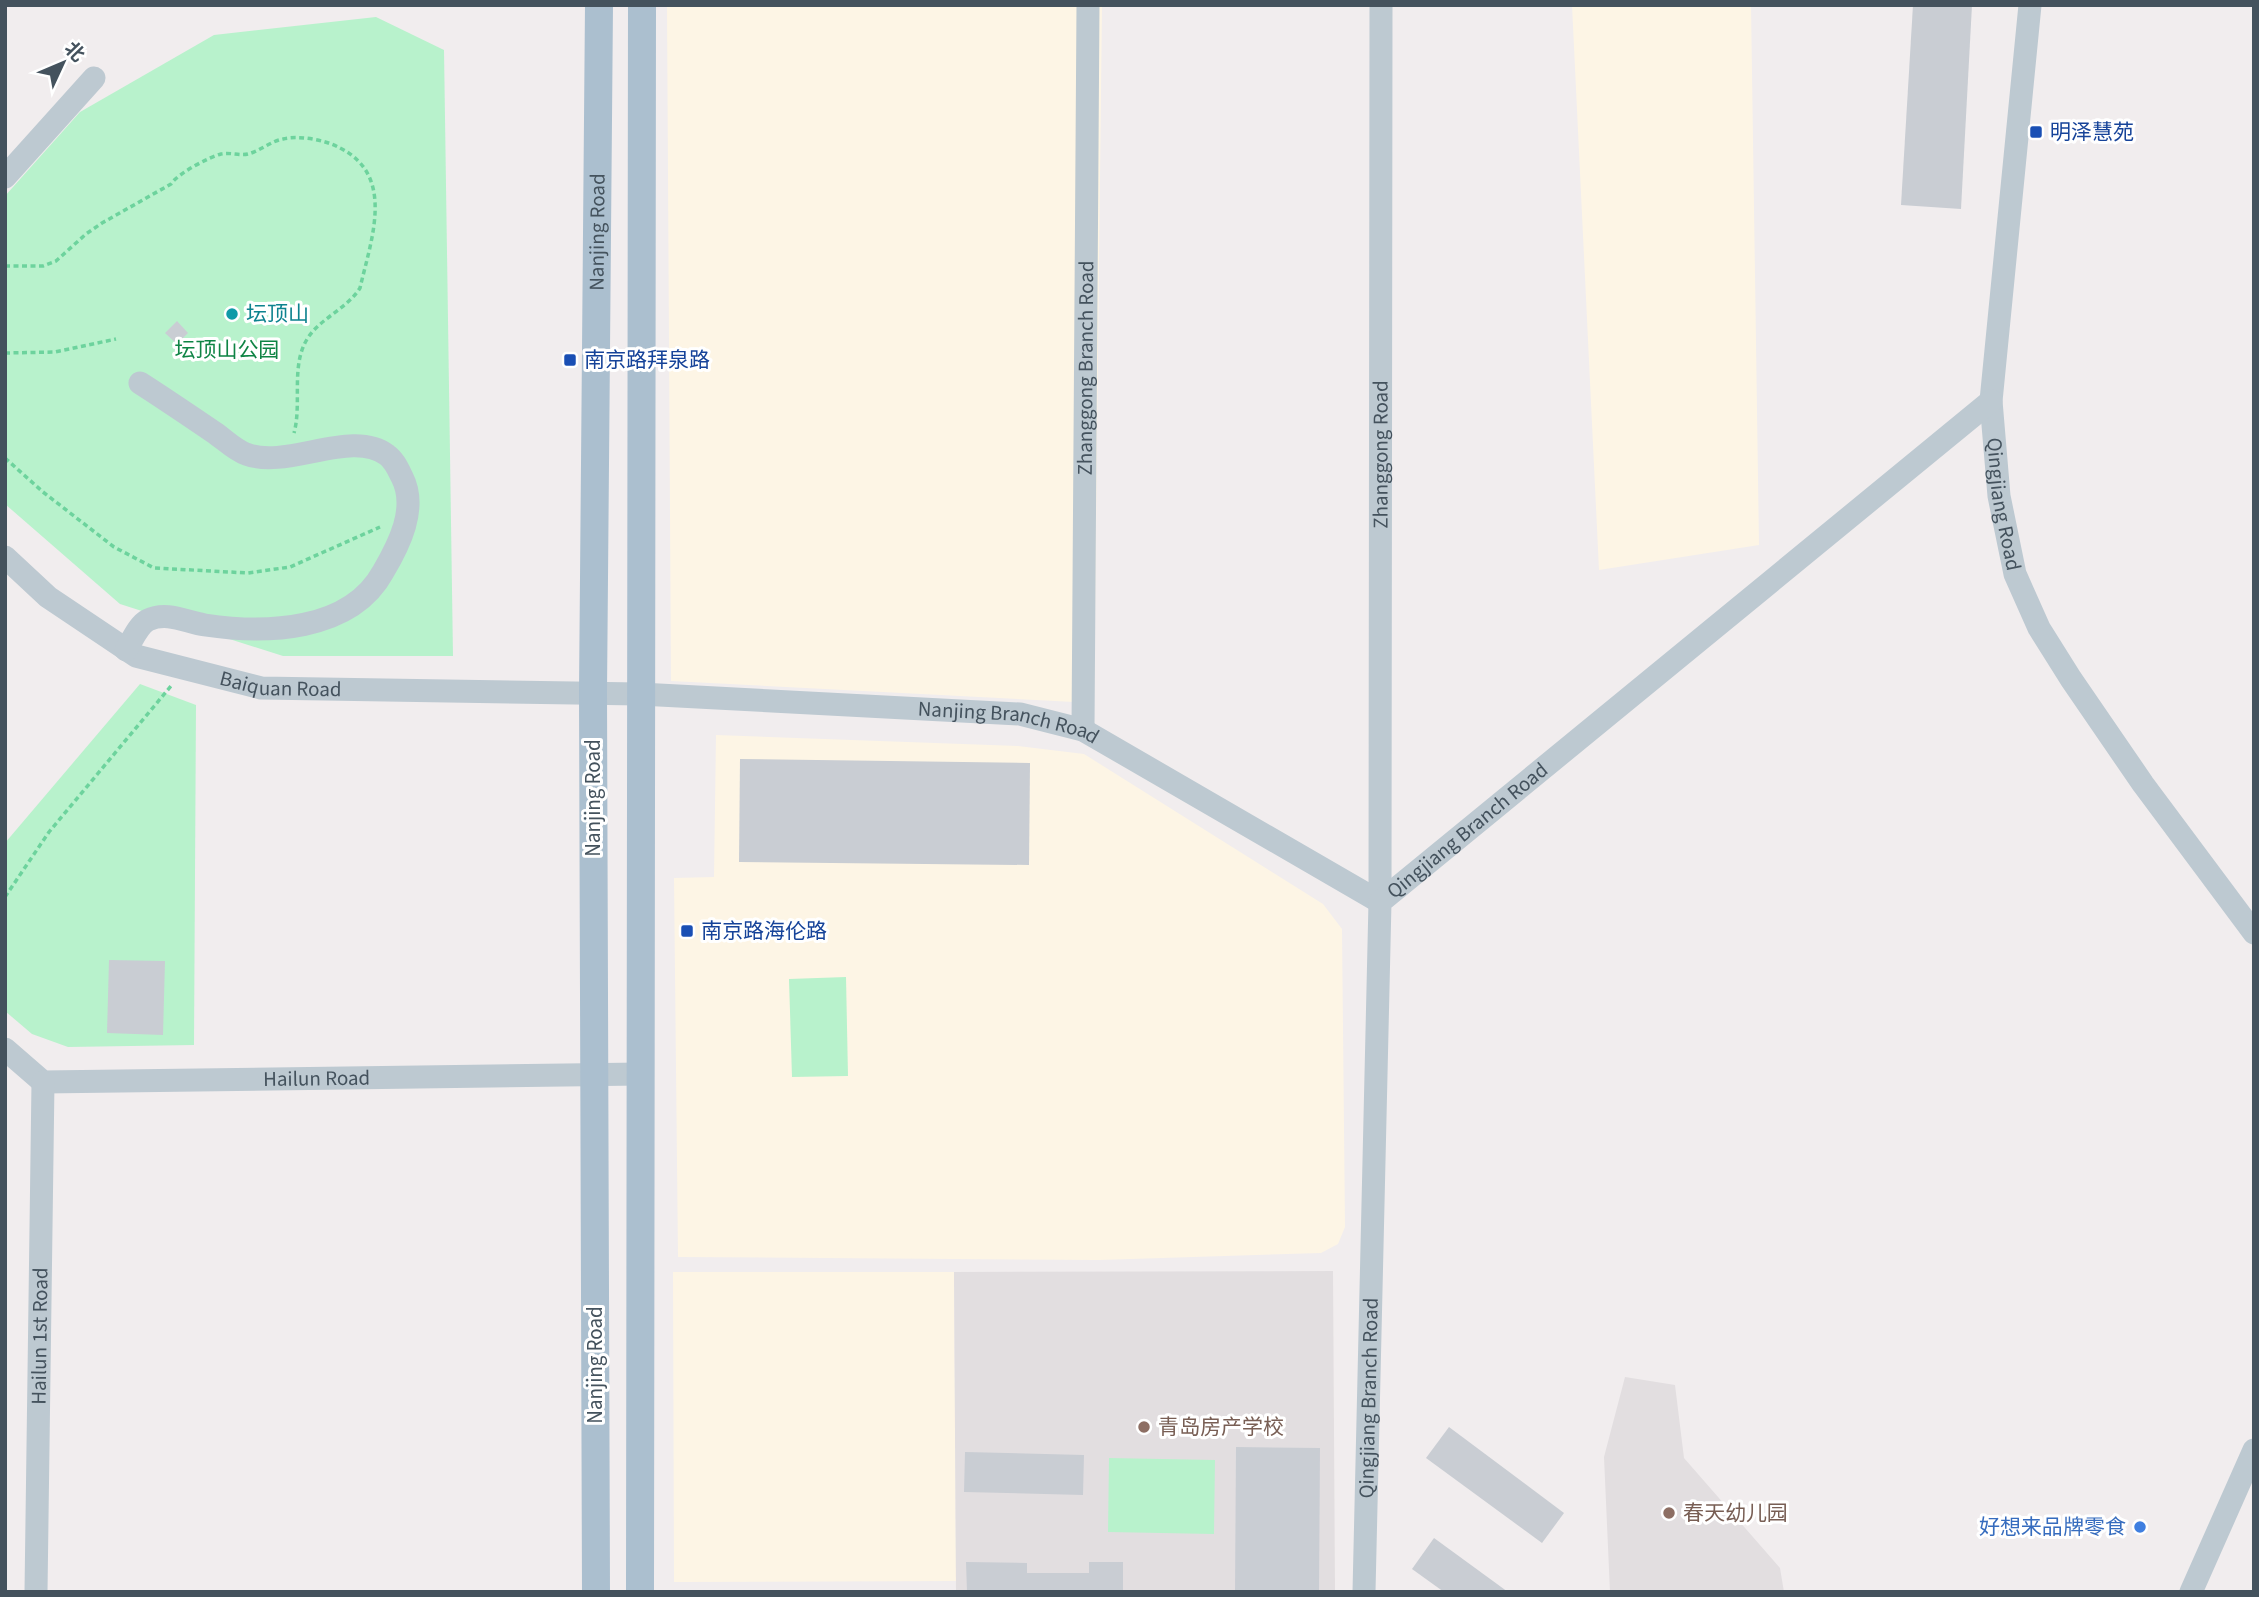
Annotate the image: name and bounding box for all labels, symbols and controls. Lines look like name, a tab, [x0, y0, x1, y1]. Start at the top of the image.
north arrow	[28, 28, 98, 98]
text: 北	[58, 36, 90, 68]
place label: 明泽慧苑	[2050, 117, 2134, 147]
marker: 明泽慧苑	[2028, 124, 2044, 140]
street label: Nanjing Road	[582, 173, 613, 291]
street label: Zhanggong Branch Road	[1070, 260, 1101, 476]
place label: 坛顶山	[246, 299, 309, 329]
marker: 坛顶山	[224, 306, 240, 322]
park label: 坛顶山公园	[175, 335, 280, 365]
place label: 南京路拜泉路	[584, 345, 710, 375]
marker: 南京路拜泉路	[562, 352, 578, 368]
street label: Zhanggong Road	[1365, 380, 1396, 529]
street label: Qingjiang Road	[1979, 437, 2029, 573]
street label: Baiquan Road	[217, 663, 342, 704]
street label: Nanjing Branch Road	[917, 694, 1105, 751]
street label: Nanjing Road	[578, 739, 608, 857]
street label: Qingjiang Branch Road	[1380, 755, 1554, 906]
place label: 南京路海伦路	[701, 916, 827, 946]
marker: 南京路海伦路	[679, 923, 695, 939]
street label: Hailun Road	[263, 1063, 370, 1094]
street label: Hailun 1st Road	[24, 1267, 55, 1405]
street label: Qingjiang Branch Road	[1351, 1297, 1386, 1499]
street label: Nanjing Road	[580, 1306, 610, 1424]
place label: 青岛房产学校	[1158, 1412, 1284, 1442]
marker: 青岛房产学校	[1136, 1419, 1152, 1435]
place label: 春天幼儿园	[1683, 1498, 1788, 1528]
marker: 春天幼儿园	[1661, 1505, 1677, 1521]
place label: 好想来品牌零食	[1979, 1512, 2126, 1542]
marker: 好想来品牌零食	[2132, 1519, 2148, 1535]

